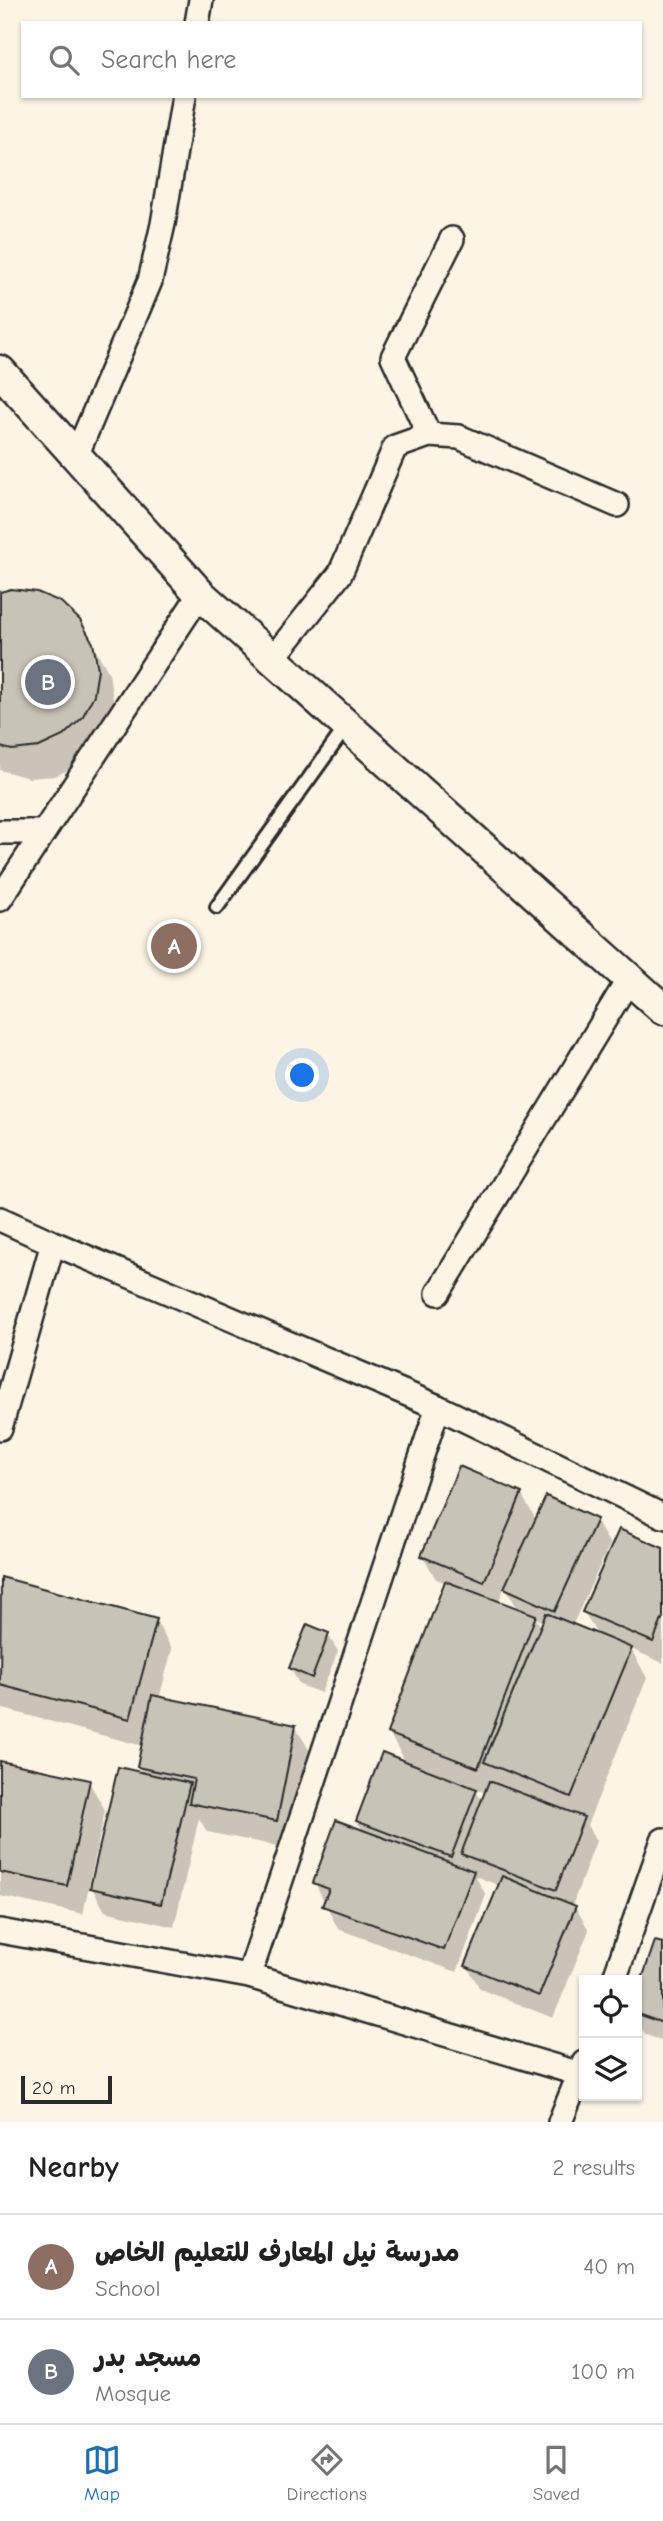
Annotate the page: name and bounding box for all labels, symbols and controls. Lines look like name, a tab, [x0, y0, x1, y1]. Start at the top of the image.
search box	[21, 21, 642, 98]
icon: search	[45, 41, 83, 79]
text: Search here	[101, 45, 236, 75]
pin: B	[25, 656, 71, 708]
pin: A	[151, 920, 197, 972]
your location	[285, 1058, 319, 1092]
map controls	[579, 1975, 642, 2101]
button: locate	[579, 1975, 642, 2038]
button: layers	[579, 2038, 642, 2101]
scale bar	[21, 2073, 112, 2105]
text: 20 m	[32, 2077, 76, 2099]
text: Nearby	[28, 2150, 119, 2185]
text: 2 results	[553, 2154, 635, 2181]
text: مدرسة نيل المعارف للتعليم الخاص	[95, 2238, 460, 2268]
text: A	[45, 2253, 57, 2280]
text: 40 m	[583, 2253, 635, 2280]
text: School	[95, 2275, 160, 2302]
text: مسجد بدر	[95, 2343, 201, 2373]
text: B	[44, 2358, 58, 2385]
text: 100 m	[571, 2358, 635, 2385]
text: Mosque	[95, 2380, 171, 2407]
tab: Map	[83, 2441, 121, 2505]
tab: Directions	[287, 2441, 367, 2505]
tab: Saved	[533, 2441, 580, 2505]

